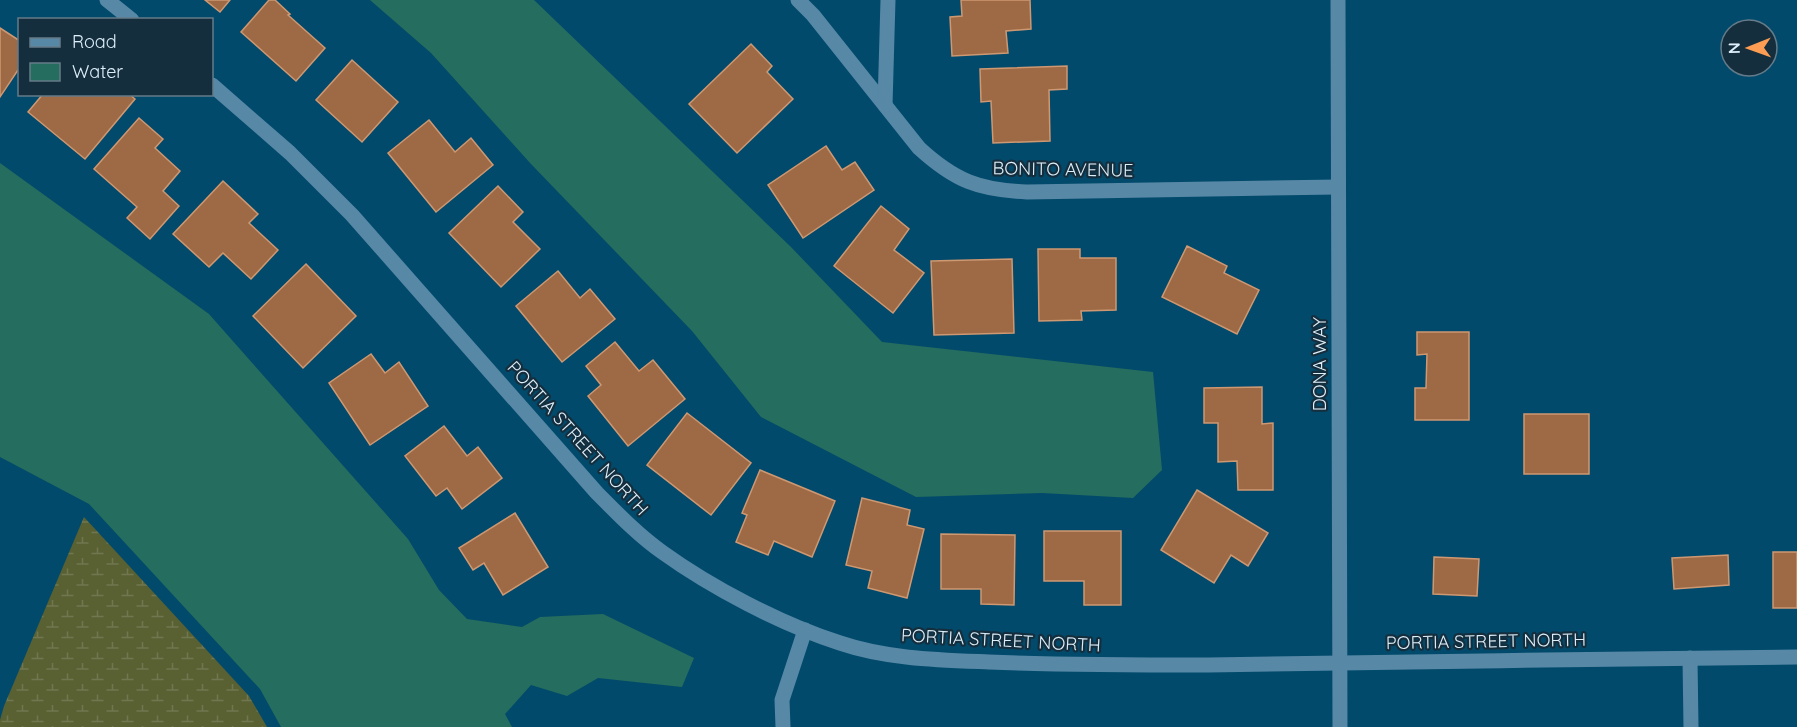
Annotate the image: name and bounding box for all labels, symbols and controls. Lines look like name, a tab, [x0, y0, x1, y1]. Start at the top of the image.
legend	[18, 18, 213, 96]
north arrow	[1719, 18, 1779, 78]
text: Road	[72, 30, 117, 53]
text: N	[1724, 42, 1744, 54]
text: Water	[72, 60, 123, 83]
street label: BONITO AVENUE	[992, 156, 1134, 182]
street label: DONA WAY	[1308, 317, 1331, 411]
street label: PORTIA STREET NORTH	[503, 356, 653, 520]
street label: PORTIA STREET NORTH	[901, 623, 1101, 657]
street label: PORTIA STREET NORTH	[1386, 628, 1586, 654]

